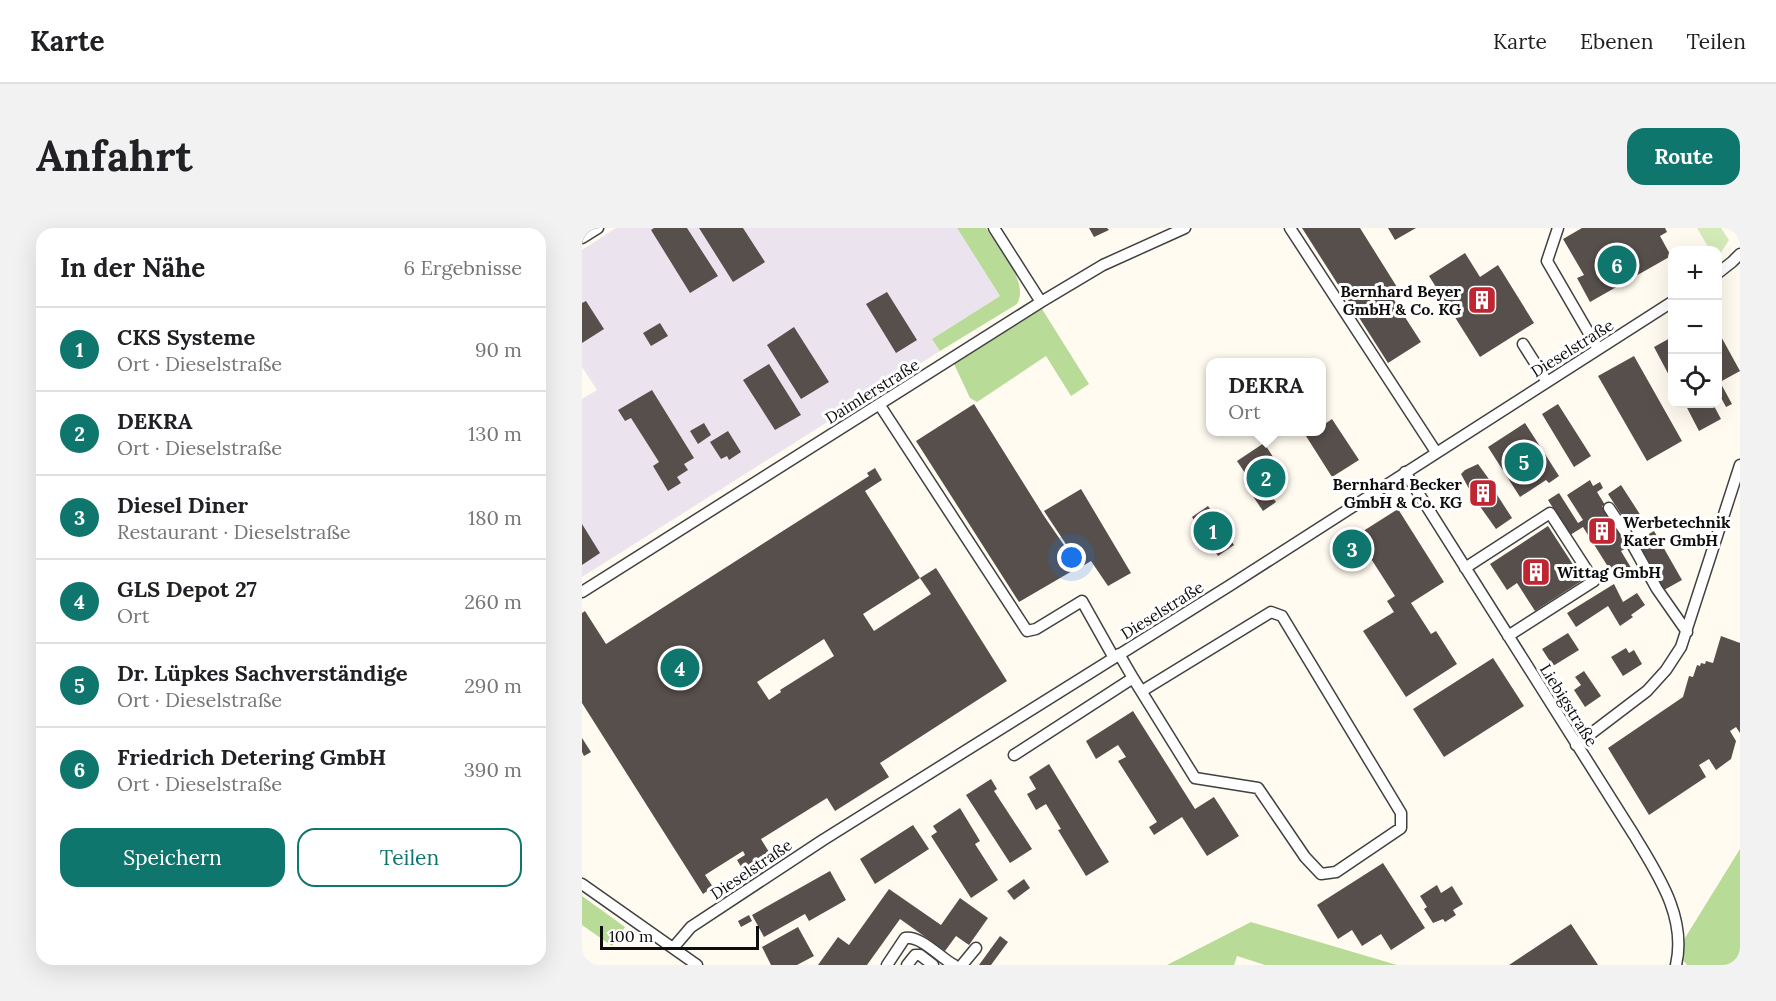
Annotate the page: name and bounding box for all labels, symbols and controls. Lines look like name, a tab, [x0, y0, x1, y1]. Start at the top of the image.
text: Karte	[30, 23, 105, 59]
text: Karte	[1493, 28, 1547, 55]
text: Ebenen	[1580, 28, 1653, 55]
text: Teilen	[1686, 28, 1746, 55]
button: Route	[1627, 128, 1740, 185]
text: Anfahrt	[36, 129, 193, 183]
pin: 6	[1598, 243, 1636, 288]
map controls	[1668, 246, 1722, 408]
button: +	[1668, 246, 1722, 300]
text: In der Nähe	[60, 251, 205, 284]
text: 6 Ergebnisse	[404, 255, 522, 280]
place label: Bernhard Beyer GmbH & Co. KG	[1340, 281, 1461, 319]
building icon: Bernhard Beyer GmbH & Co. KG	[1466, 284, 1498, 316]
button: −	[1668, 300, 1722, 354]
street label: Dieselstraße	[1527, 315, 1617, 381]
text: CKS Systeme	[117, 323, 255, 351]
text: 1	[75, 337, 84, 362]
text: 90 m	[475, 337, 522, 362]
text: Ort · Dieselstraße	[117, 351, 282, 376]
street label: Daimlerstraße	[821, 354, 923, 428]
button: locate	[1668, 354, 1722, 408]
popup	[1206, 358, 1326, 436]
text: DEKRA	[1228, 371, 1304, 399]
text: Ort	[1228, 399, 1261, 424]
text: DEKRA	[117, 407, 193, 435]
text: 2	[74, 421, 85, 446]
text: 130 m	[468, 421, 522, 446]
text: Ort · Dieselstraße	[117, 435, 282, 460]
pin: 5	[1504, 440, 1544, 484]
pin: 2	[1246, 456, 1286, 500]
place label: Bernhard Becker GmbH & Co. KG	[1332, 474, 1462, 512]
building icon: Bernhard Becker GmbH & Co. KG	[1467, 477, 1499, 509]
text: Diesel Diner	[117, 491, 248, 519]
text: 3	[74, 505, 85, 530]
text: 180 m	[468, 505, 522, 530]
pin: 1	[1194, 508, 1232, 554]
place label: Werbetechnik Kater GmbH	[1623, 512, 1731, 550]
building icon: Werbetechnik Kater GmbH	[1586, 515, 1618, 547]
text: Restaurant · Dieselstraße	[117, 519, 351, 544]
pin: 3	[1332, 526, 1372, 572]
your location	[1057, 543, 1086, 572]
building icon: Wittag GmbH	[1520, 556, 1552, 588]
place label: Wittag GmbH	[1557, 562, 1661, 582]
text: GLS Depot 27	[117, 575, 257, 603]
street label: Dieselstraße	[1117, 577, 1207, 643]
text: 4	[74, 589, 85, 614]
text: 260 m	[464, 589, 522, 614]
text: Ort	[117, 603, 149, 628]
pin: 4	[660, 646, 700, 690]
text: Dr. Lüpkes Sachverständige	[117, 659, 408, 687]
street label: Liebigstraße	[1536, 660, 1602, 750]
text: 5	[74, 673, 85, 698]
text: 290 m	[464, 673, 522, 698]
text: Ort · Dieselstraße	[117, 687, 282, 712]
text: Friedrich Detering GmbH	[117, 743, 386, 771]
text: 6	[74, 757, 85, 782]
text: 390 m	[464, 757, 522, 782]
text: Ort · Dieselstraße	[117, 771, 282, 796]
button: Speichern	[60, 828, 285, 887]
button: Teilen	[297, 828, 522, 887]
street label: Dieselstraße	[707, 834, 796, 904]
scale bar	[600, 923, 759, 950]
text: 100 m	[609, 926, 653, 946]

